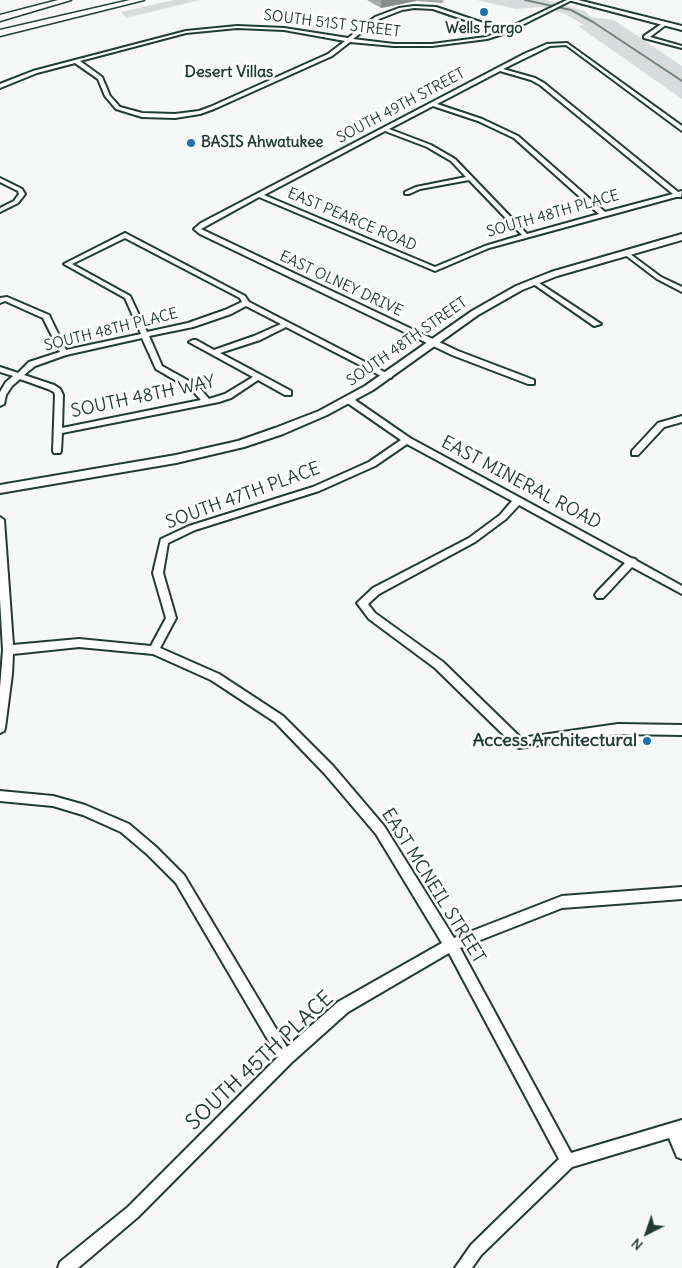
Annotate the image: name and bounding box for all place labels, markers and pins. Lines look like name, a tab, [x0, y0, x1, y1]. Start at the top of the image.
marker: Wells Fargo	[478, 6, 490, 18]
place label: Wells Fargo	[445, 20, 523, 38]
place label: BASIS Ahwatukee	[201, 134, 323, 152]
marker: BASIS Ahwatukee	[185, 137, 197, 149]
place label: Access.Architectural	[473, 730, 637, 752]
marker: Access.Architectural	[641, 735, 653, 747]

